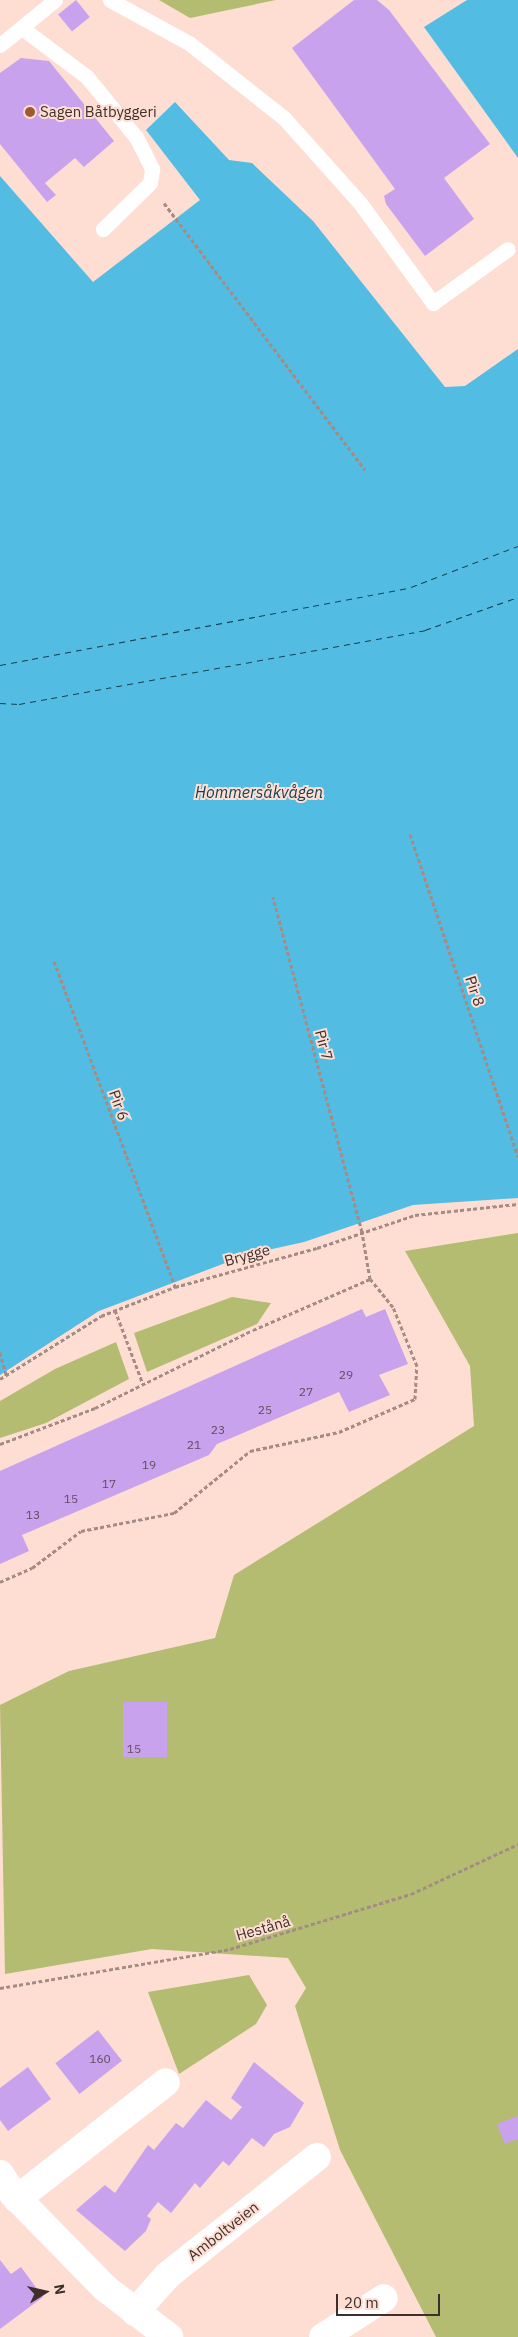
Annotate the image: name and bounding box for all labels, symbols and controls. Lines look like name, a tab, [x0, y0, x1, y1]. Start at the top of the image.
place label: Sagen Båtbyggeri	[40, 103, 157, 121]
marker: Sagen Båtbyggeri	[24, 106, 36, 118]
water label: Hommersåkvågen	[195, 782, 323, 802]
street label: Pir 8	[462, 974, 488, 1008]
street label: Pir 7	[311, 1028, 337, 1062]
street label: Pir 6	[105, 1087, 133, 1123]
street label: Brygge	[222, 1240, 272, 1270]
house number: 29	[339, 1368, 353, 1382]
house number: 27	[299, 1385, 313, 1399]
house number: 25	[258, 1403, 272, 1417]
house number: 23	[211, 1423, 225, 1437]
house number: 21	[187, 1438, 201, 1452]
house number: 19	[142, 1458, 156, 1472]
house number: 17	[102, 1477, 116, 1491]
house number: 15	[64, 1492, 78, 1506]
house number: 13	[26, 1508, 40, 1522]
house number: 15	[127, 1742, 141, 1756]
street label: Hestånå	[234, 1912, 292, 1944]
house number: 160	[89, 2052, 111, 2066]
street label: Amboltveien	[184, 2198, 262, 2264]
north arrow	[20, 2267, 70, 2317]
text: N	[50, 2283, 70, 2296]
scale bar	[338, 2284, 442, 2316]
text: 20 m	[344, 2293, 379, 2312]

